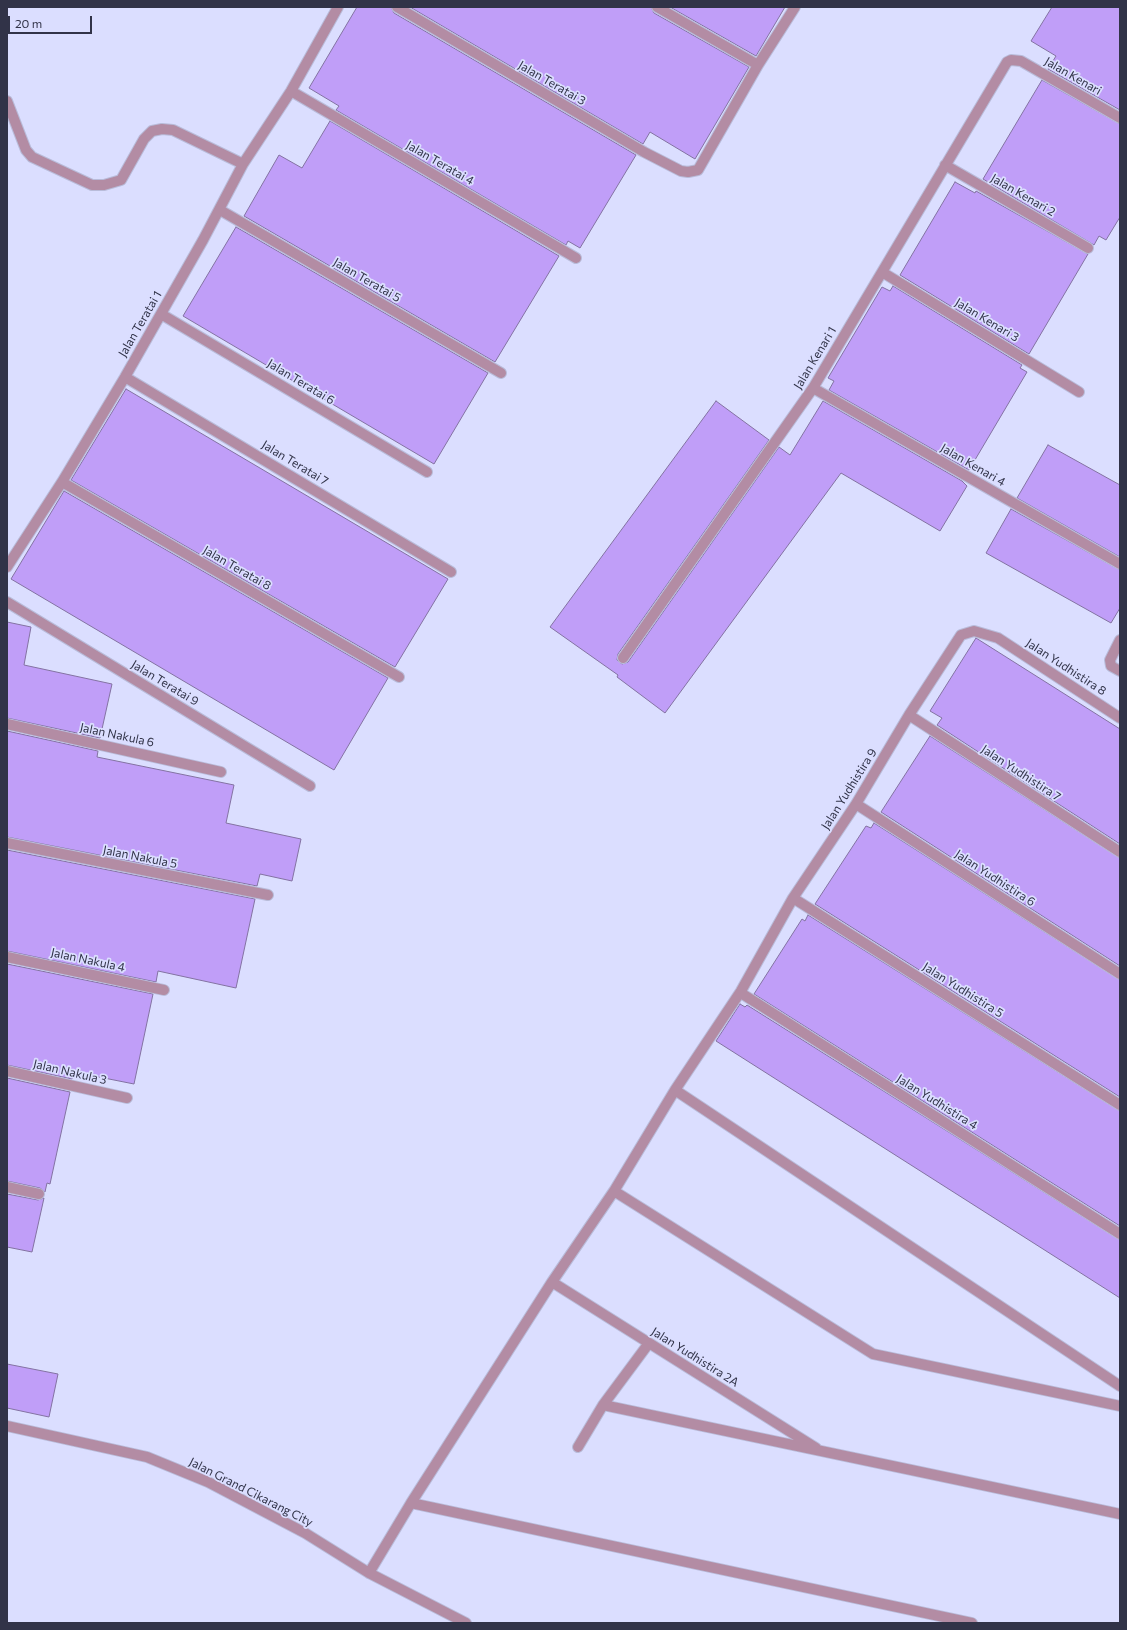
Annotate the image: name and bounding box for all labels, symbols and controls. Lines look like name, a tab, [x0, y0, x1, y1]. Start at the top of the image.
scale bar	[10, 8, 94, 34]
text: 20 m	[15, 16, 42, 30]
street label: Jalan Kenari	[1042, 54, 1104, 98]
street label: Jalan Teratai 3	[516, 58, 588, 108]
street label: Jalan Teratai 4	[403, 138, 477, 188]
street label: Jalan Kenari 2	[988, 171, 1058, 219]
street label: Jalan Teratai 5	[331, 255, 403, 305]
street label: Jalan Teratai 1	[115, 288, 165, 360]
street label: Jalan Kenari 3	[952, 295, 1022, 345]
street label: Jalan Kenari 1	[791, 324, 839, 392]
street label: Jalan Teratai 6	[265, 356, 337, 408]
street label: Jalan Teratai 7	[259, 437, 331, 489]
street label: Jalan Kenari 4	[938, 441, 1008, 489]
street label: Jalan Teratai 8	[200, 543, 274, 593]
street label: Jalan Yudhistira 8	[1023, 636, 1109, 698]
street label: Jalan Teratai 9	[129, 657, 201, 709]
street label: Jalan Nakula 6	[78, 720, 156, 750]
street label: Jalan Yudhistira 7	[979, 742, 1063, 804]
street label: Jalan Yudhistira 9	[818, 746, 880, 832]
street label: Jalan Nakula 5	[102, 843, 178, 871]
street label: Jalan Yudhistira 6	[952, 847, 1038, 909]
street label: Jalan Nakula 4	[50, 945, 126, 975]
street label: Jalan Yudhistira 5	[920, 959, 1006, 1021]
street label: Jalan Nakula 3	[32, 1057, 108, 1087]
street label: Jalan Yudhistira 4	[894, 1071, 980, 1133]
street label: Jalan Yudhistira 2A	[649, 1324, 741, 1390]
street label: Jalan Grand Cikarang City	[187, 1454, 315, 1530]

